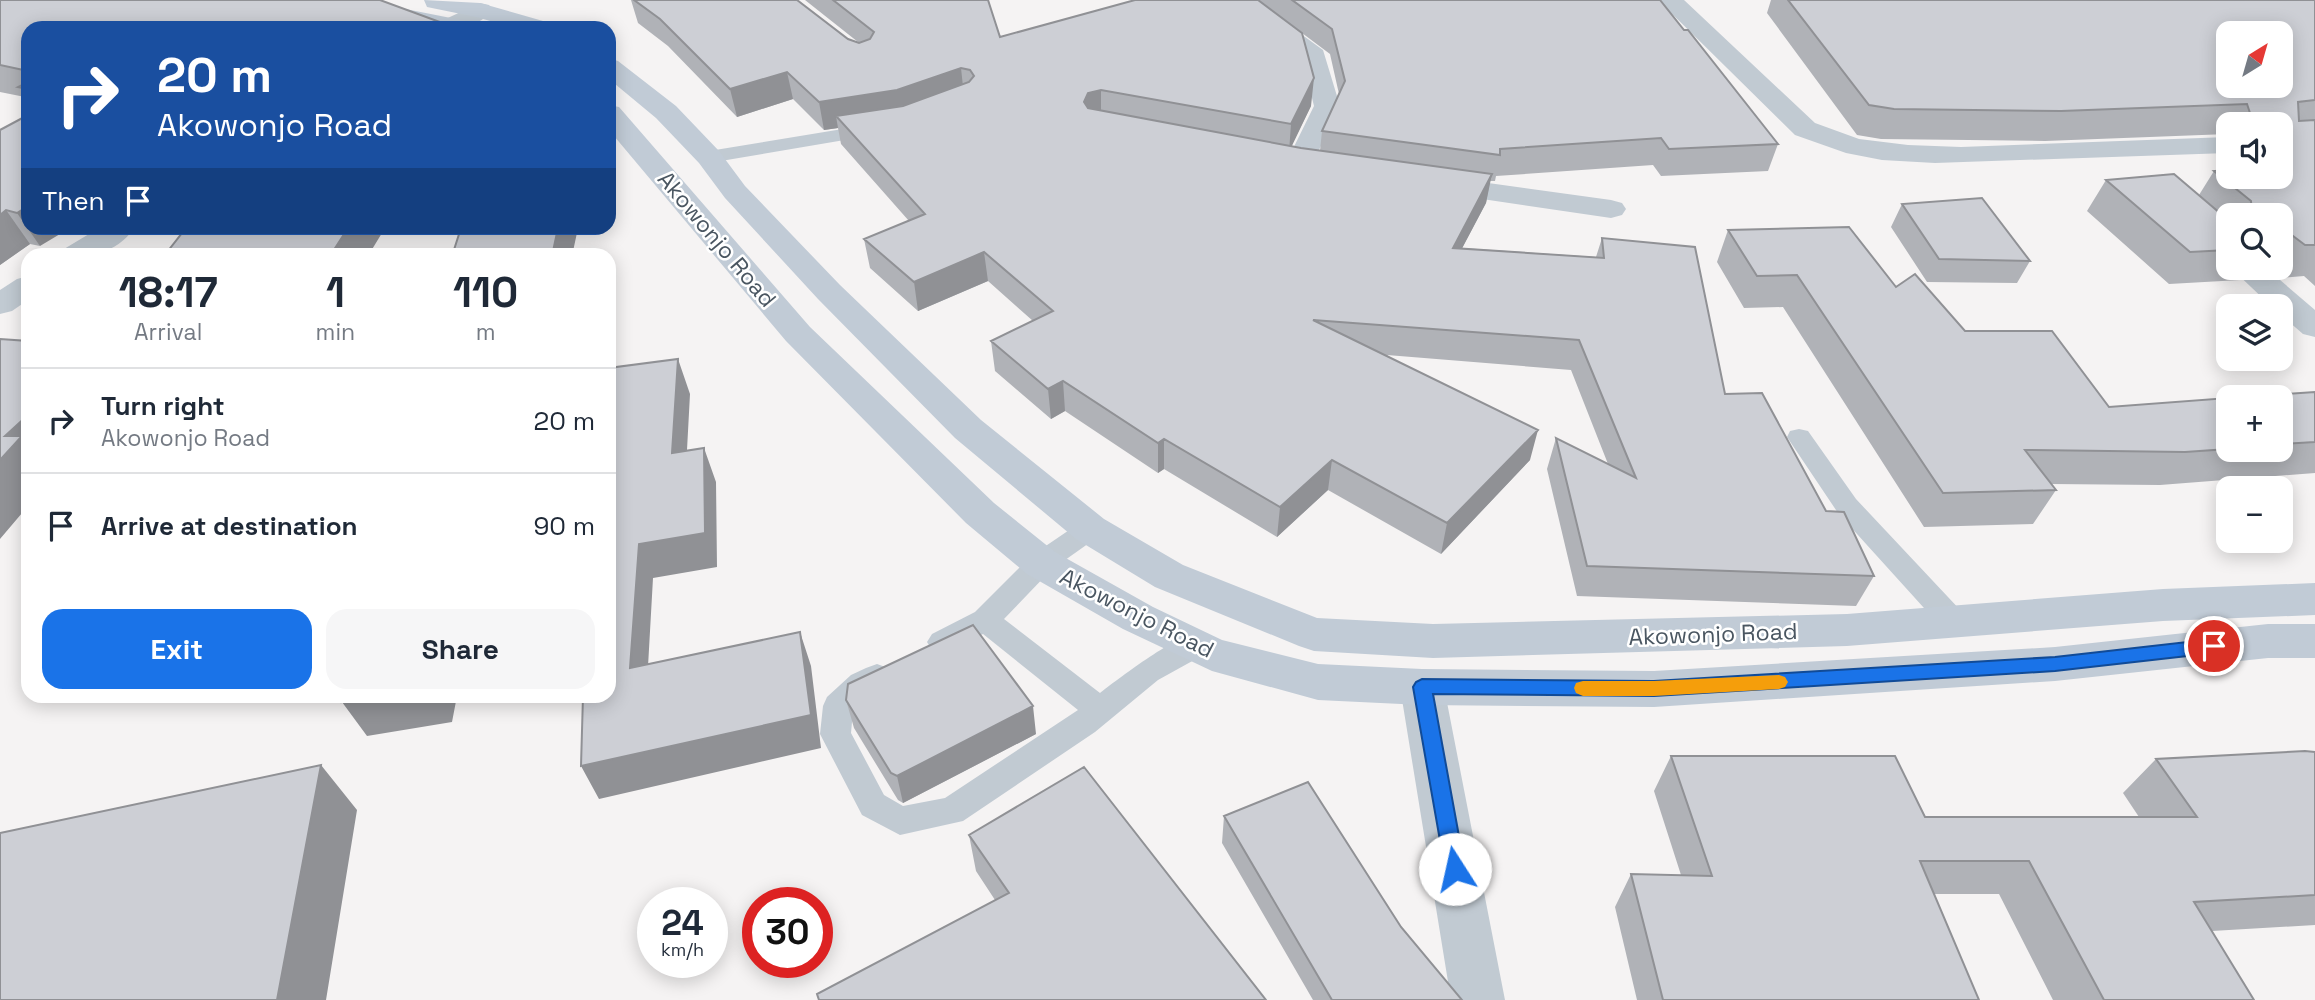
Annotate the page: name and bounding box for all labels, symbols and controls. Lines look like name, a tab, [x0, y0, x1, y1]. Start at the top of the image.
north arrow	[2216, 21, 2292, 98]
map controls	[2216, 21, 2293, 553]
text: 20 m	[157, 44, 272, 106]
icon: right	[42, 49, 133, 140]
text: Akowonjo Road	[157, 105, 392, 145]
button: sound	[2216, 112, 2293, 189]
street label: Akowonjo Road	[651, 165, 783, 313]
icon: arrive	[119, 182, 157, 220]
text: Then	[42, 184, 105, 218]
button: search	[2216, 203, 2293, 280]
text: 18:17	[119, 266, 218, 319]
text: 1	[326, 266, 345, 319]
text: 110	[453, 266, 518, 319]
button: layers	[2216, 294, 2293, 371]
text: Arrival	[134, 317, 202, 347]
text: min	[316, 317, 355, 347]
text: m	[476, 317, 495, 347]
button: +	[2216, 385, 2293, 462]
text: Turn right	[101, 389, 225, 423]
icon: right	[42, 402, 80, 440]
text: 20 m	[534, 404, 595, 438]
text: Akowonjo Road	[101, 423, 270, 453]
button: −	[2216, 476, 2293, 553]
icon: arrive	[42, 507, 80, 545]
text: Arrive at destination	[101, 509, 358, 543]
text: 90 m	[533, 509, 595, 543]
street label: Akowonjo Road	[1055, 561, 1219, 665]
button: Exit	[42, 609, 312, 689]
button: Share	[326, 609, 595, 689]
street label: Akowonjo Road	[1628, 616, 1798, 652]
pin	[2184, 616, 2244, 676]
icon: arrive	[2195, 627, 2233, 665]
position arrow	[1418, 832, 1492, 906]
speed limit sign: 30	[742, 887, 833, 978]
text: 24	[661, 901, 704, 945]
text: km/h	[661, 938, 704, 961]

